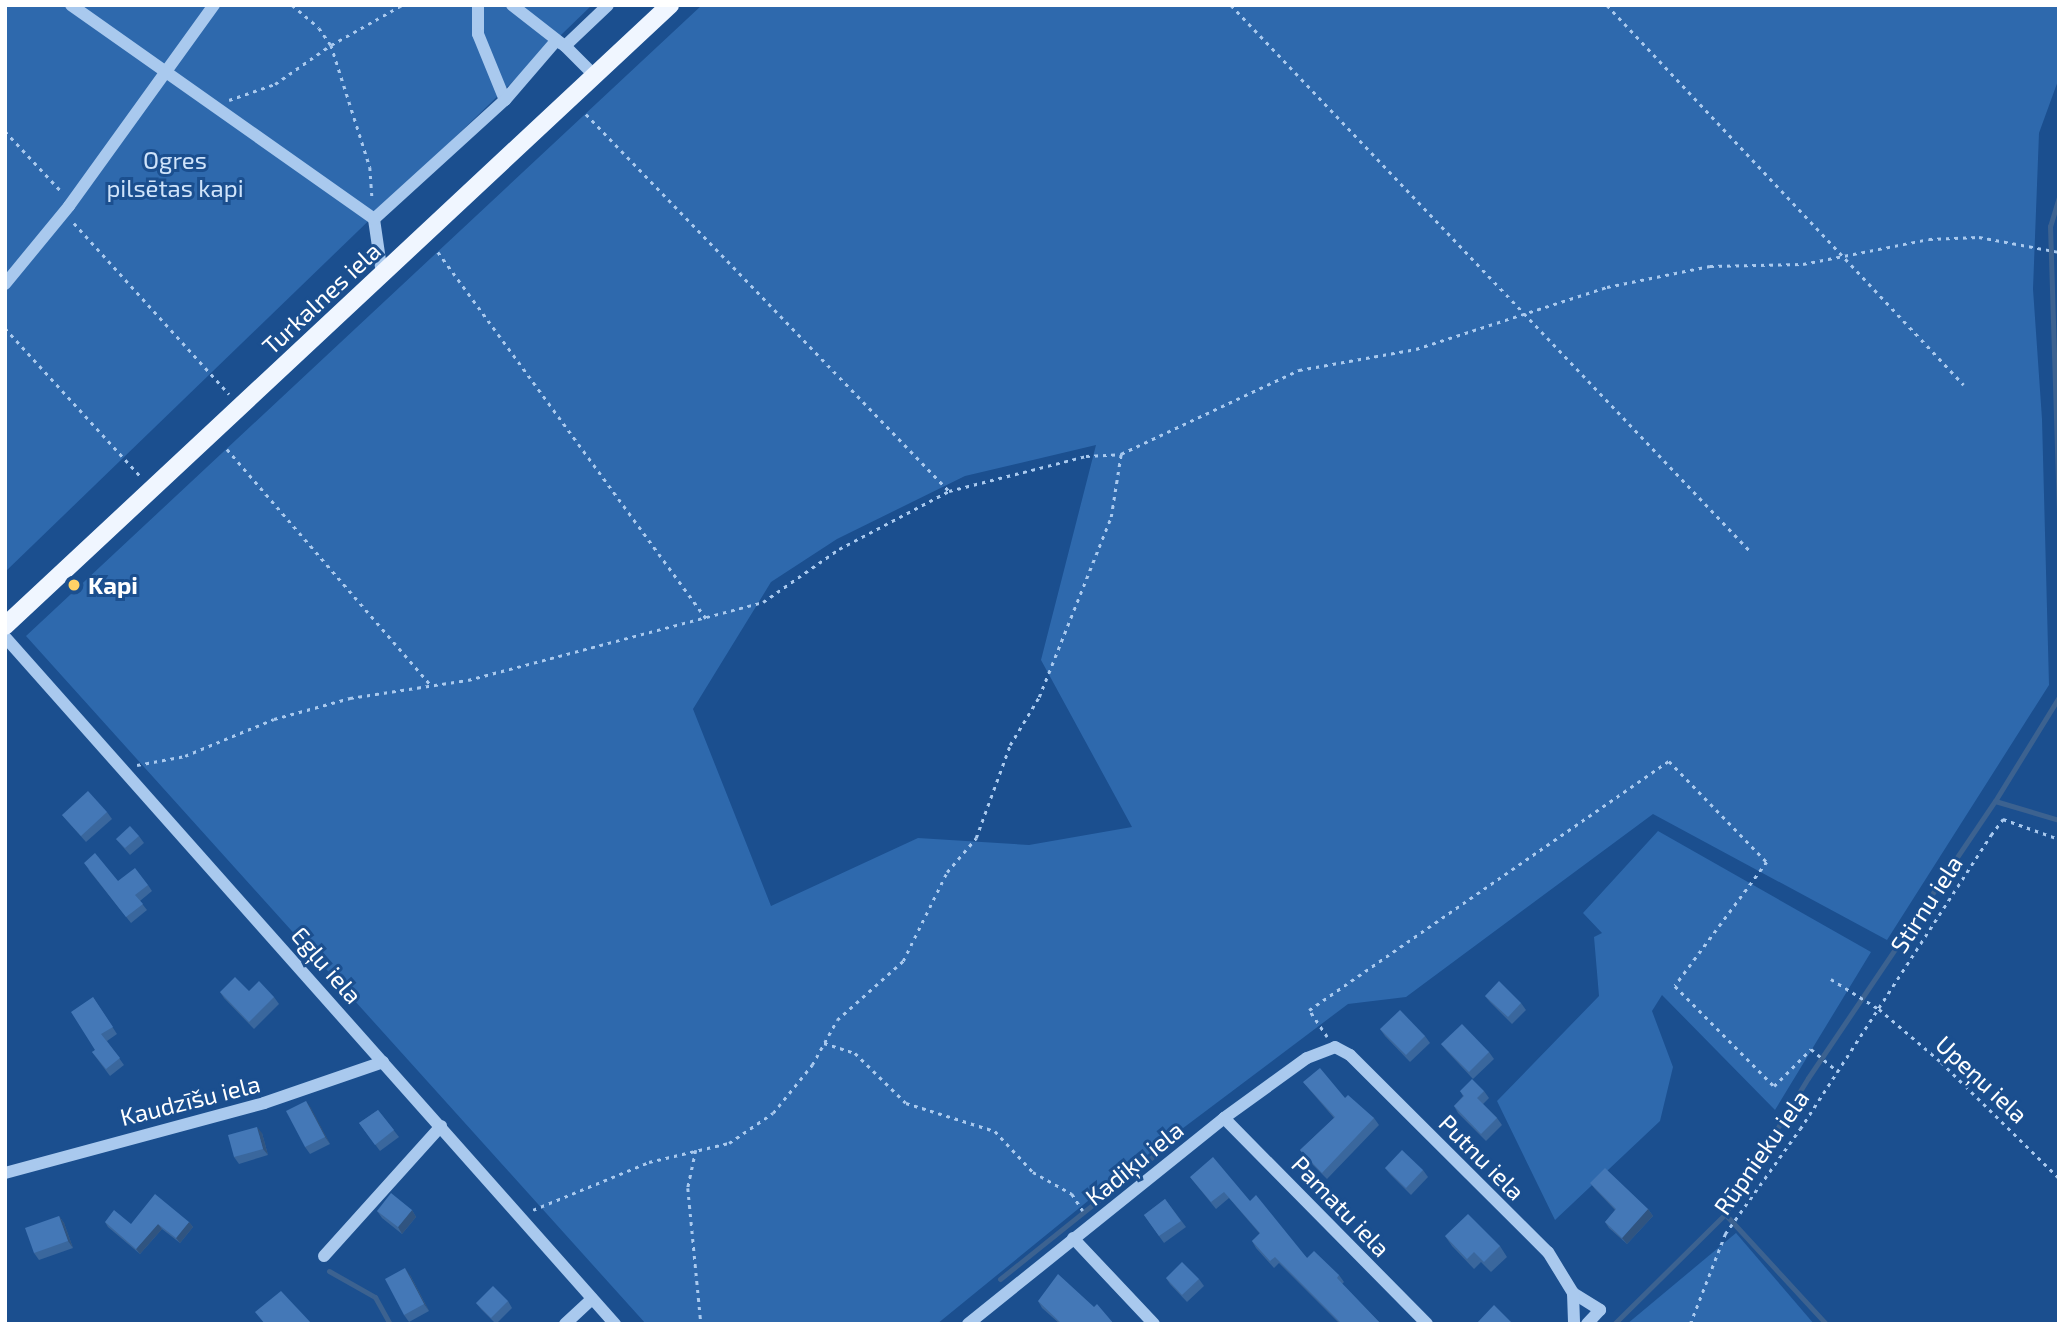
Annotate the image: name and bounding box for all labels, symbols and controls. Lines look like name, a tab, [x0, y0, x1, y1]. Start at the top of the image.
park label: Ogres pilsētas kapi	[106, 146, 244, 202]
street label: Turkalnes iela	[256, 236, 386, 360]
place label: Kapi	[88, 571, 138, 599]
marker: Kapi	[66, 577, 82, 593]
street label: Stirnu iela	[1884, 850, 1968, 958]
street label: Egļu iela	[286, 921, 368, 1009]
street label: Upeņu iela	[1930, 1029, 2034, 1129]
street label: Kaudzīšu iela	[117, 1069, 263, 1131]
street label: Rūpnieku iela	[1707, 1084, 1815, 1220]
street label: Putnu iela	[1433, 1108, 1531, 1206]
street label: Kadiķu iela	[1079, 1115, 1189, 1211]
street label: Pamatu iela	[1286, 1150, 1396, 1262]

